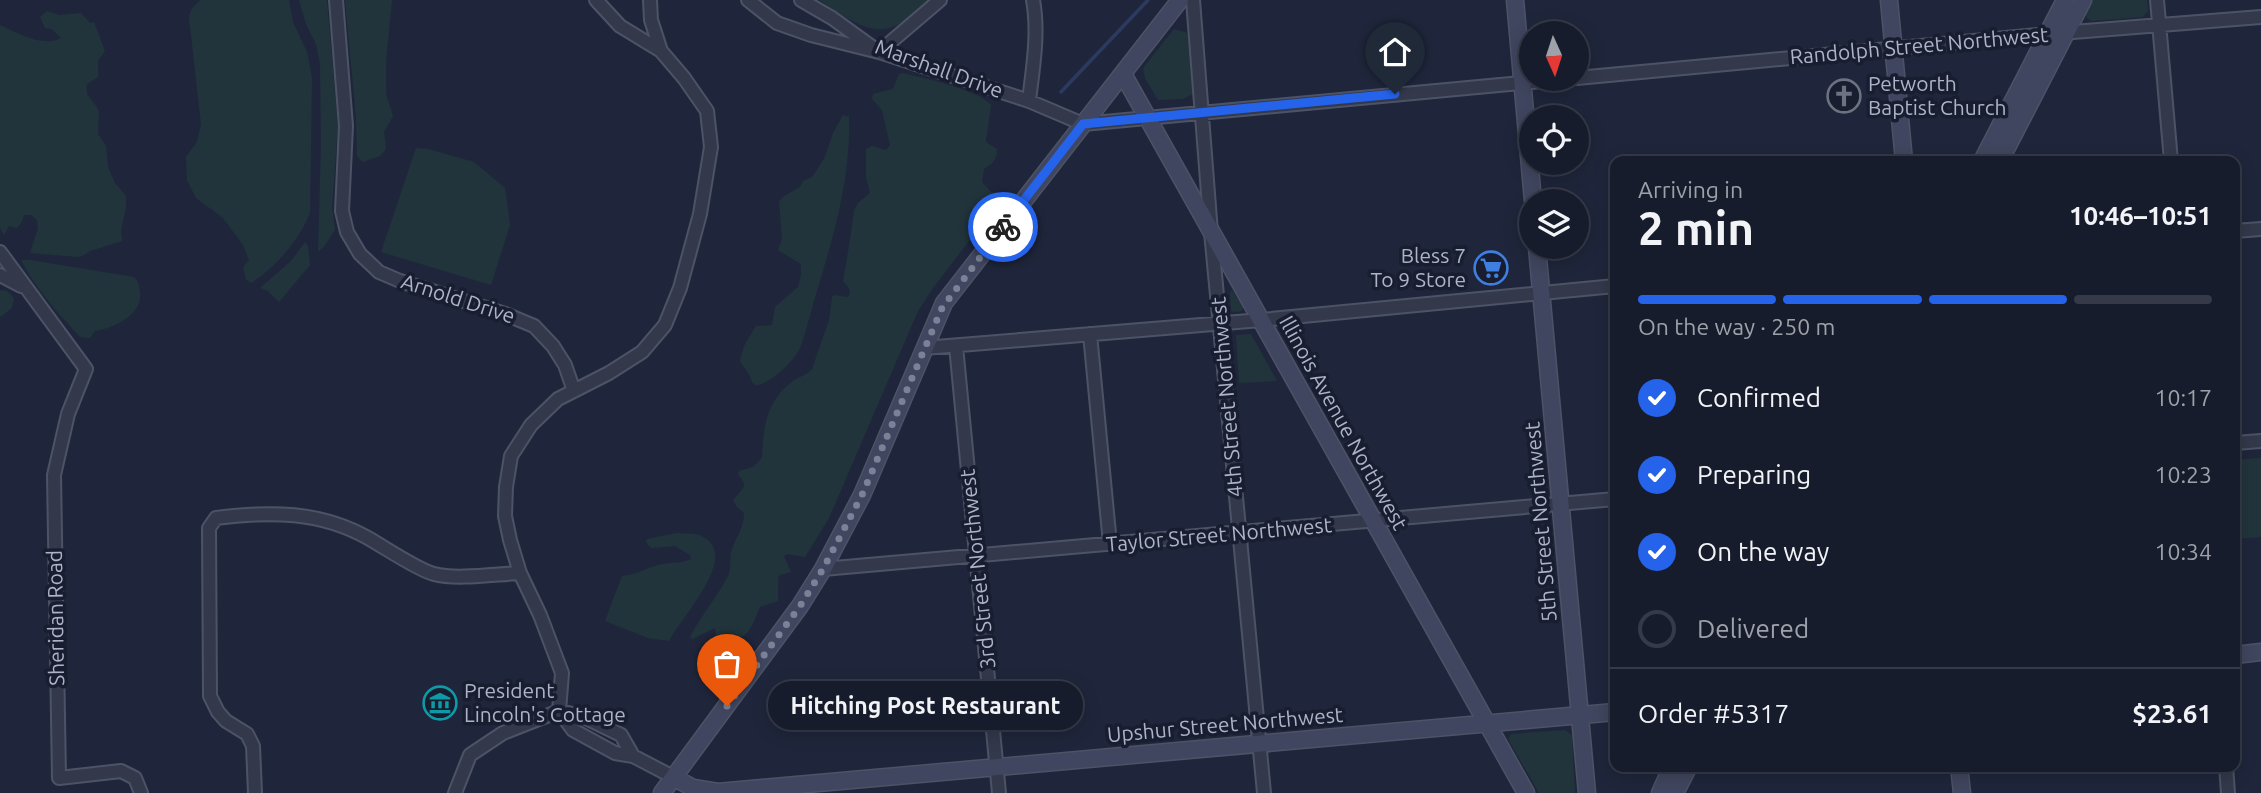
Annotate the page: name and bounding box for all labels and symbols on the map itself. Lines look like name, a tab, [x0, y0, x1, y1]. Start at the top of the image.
north arrow	[1519, 21, 1589, 91]
pin	[1365, 22, 1425, 94]
street label: Randolph Street Northwest	[1789, 22, 2049, 68]
street label: Marshall Drive	[872, 34, 1007, 102]
place label: Petworth Baptist Church	[1868, 71, 2007, 119]
church icon: Petworth Baptist Church	[1825, 77, 1863, 115]
courier	[968, 192, 1038, 262]
place label: Bless 7 To 9 Store	[1371, 243, 1466, 291]
supermarket icon: Bless 7 To 9 Store	[1472, 249, 1510, 287]
street label: Arnold Drive	[398, 268, 518, 328]
street label: 4th Street Northwest	[1205, 296, 1247, 498]
street label: Illinois Avenue Northwest	[1275, 311, 1413, 534]
street label: 5th Street Northwest	[1519, 421, 1561, 623]
street label: 3rd Street Northwest	[955, 468, 999, 670]
street label: Taylor Street Northwest	[1105, 512, 1333, 556]
street label: Sheridan Road	[42, 550, 68, 686]
pin	[697, 634, 757, 706]
place label: President Lincoln's Cottage	[464, 678, 626, 726]
callout: Hitching Post Restaurant	[769, 682, 1084, 730]
museum icon: President Lincoln's Cottage	[421, 684, 459, 722]
street label: Upshur Street Northwest	[1106, 702, 1344, 746]

